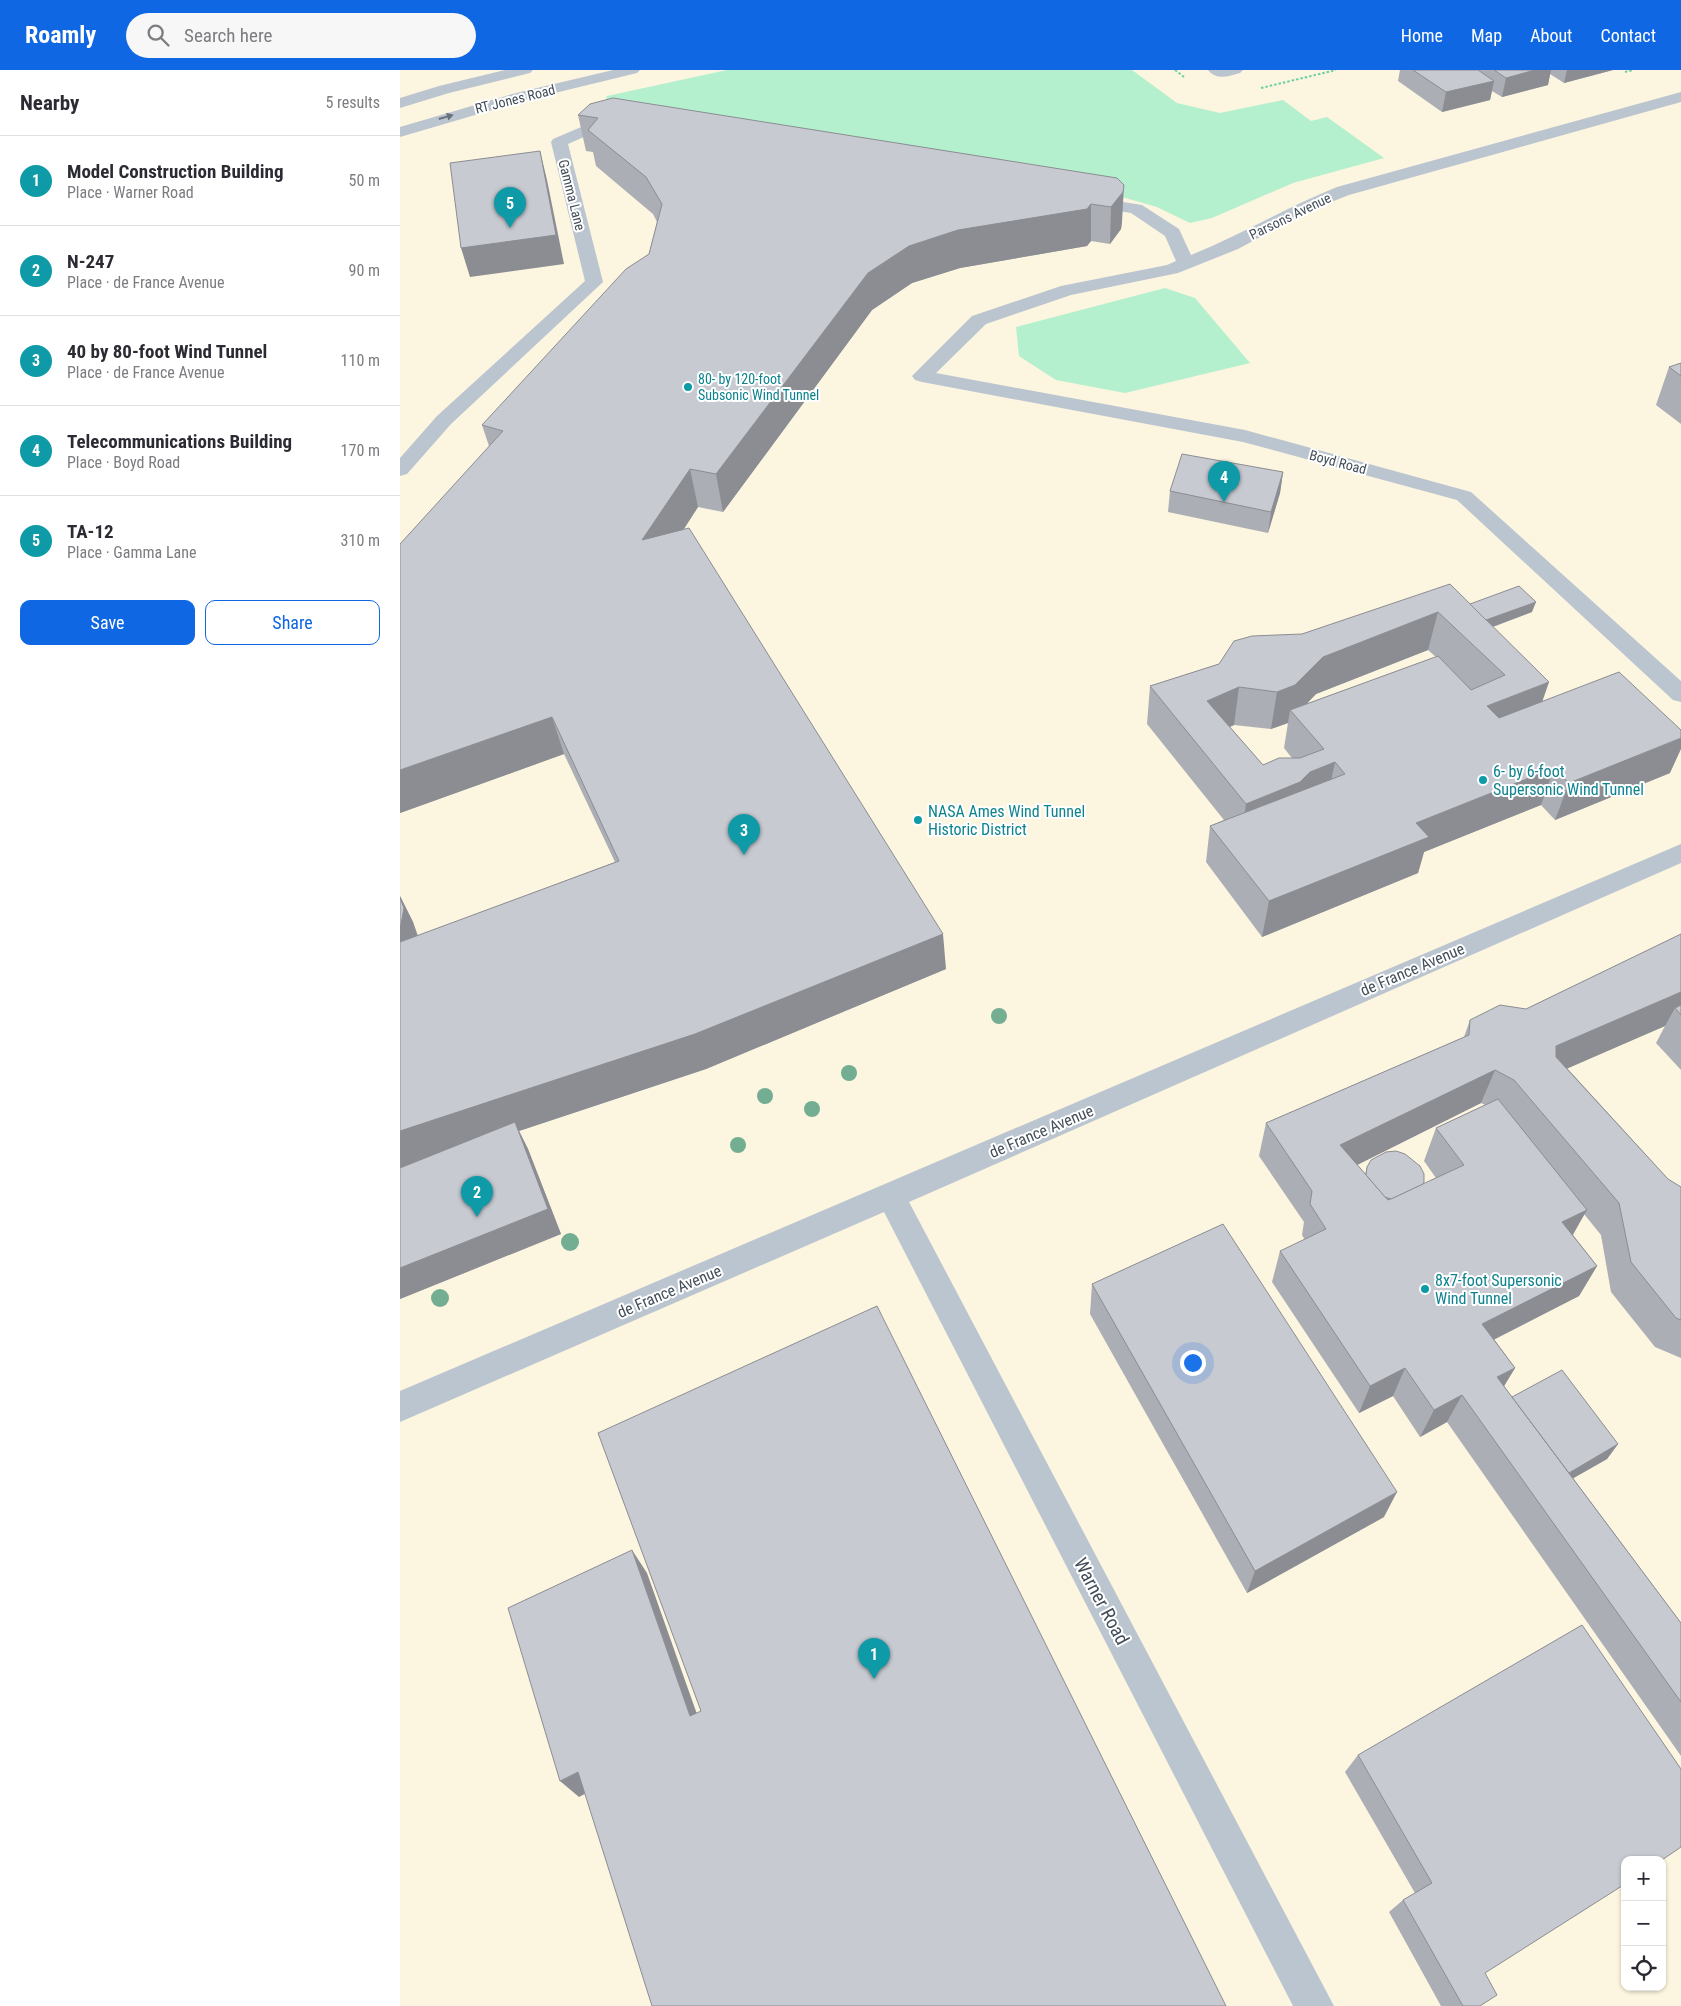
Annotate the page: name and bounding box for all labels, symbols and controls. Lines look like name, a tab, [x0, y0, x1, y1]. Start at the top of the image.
search box	[126, 13, 476, 58]
text: Roamly	[25, 21, 96, 49]
icon: search	[144, 21, 172, 49]
text: Search here	[184, 24, 272, 47]
text: Home	[1401, 25, 1443, 46]
text: Map	[1471, 25, 1502, 46]
text: About	[1530, 25, 1572, 46]
text: Contact	[1600, 25, 1656, 46]
street label: RT Jones Road	[473, 81, 557, 117]
text: Nearby	[20, 91, 79, 115]
text: 5 results	[325, 93, 380, 112]
one-way arrow	[439, 113, 454, 121]
street label: Gamma Lane	[555, 158, 589, 233]
text: Model Construction Building	[67, 160, 284, 183]
text: 1	[32, 171, 40, 190]
text: 50 m	[348, 171, 380, 190]
text: Place · Warner Road	[67, 183, 194, 202]
pin: 5	[494, 187, 526, 228]
street label: Parsons Avenue	[1247, 189, 1334, 243]
text: N-247	[67, 250, 114, 273]
text: 2	[32, 261, 40, 280]
text: 90 m	[348, 261, 380, 280]
text: Place · de France Avenue	[67, 273, 225, 292]
text: 40 by 80-foot Wind Tunnel	[67, 340, 267, 363]
text: 3	[32, 351, 40, 370]
text: 110 m	[341, 351, 380, 370]
text: Place · de France Avenue	[67, 363, 225, 382]
place label: 80- by 120-foot Subsonic Wind Tunnel	[698, 371, 819, 403]
marker: 80- by 120-foot Subsonic Wind Tunnel	[682, 381, 694, 393]
text: Telecommunications Building	[67, 430, 292, 453]
text: 4	[32, 441, 40, 460]
text: 170 m	[341, 441, 380, 460]
street label: Boyd Road	[1308, 447, 1368, 477]
text: Place · Boyd Road	[67, 453, 180, 472]
pin: 4	[1208, 461, 1240, 502]
text: TA-12	[67, 520, 114, 543]
text: 5	[32, 531, 40, 550]
text: 310 m	[341, 531, 380, 550]
text: Place · Gamma Lane	[67, 543, 196, 562]
button: Save	[20, 600, 195, 645]
button: Share	[205, 600, 380, 645]
place label: 6- by 6-foot Supersonic Wind Tunnel	[1493, 762, 1644, 799]
marker: 6- by 6-foot Supersonic Wind Tunnel	[1477, 774, 1489, 786]
place label: NASA Ames Wind Tunnel Historic District	[928, 802, 1085, 839]
pin: 3	[728, 814, 760, 855]
marker: NASA Ames Wind Tunnel Historic District	[912, 814, 924, 826]
street label: de France Avenue	[1357, 939, 1467, 1000]
street label: de France Avenue	[986, 1101, 1096, 1162]
pin: 2	[461, 1176, 493, 1217]
street label: de France Avenue	[614, 1261, 724, 1322]
place label: 8x7-foot Supersonic Wind Tunnel	[1435, 1271, 1562, 1308]
marker: 8x7-foot Supersonic Wind Tunnel	[1419, 1283, 1431, 1295]
your location	[1180, 1350, 1206, 1376]
street label: Warner Road	[1069, 1554, 1134, 1649]
pin: 1	[858, 1638, 890, 1679]
map controls	[1621, 1856, 1666, 1991]
button: +	[1621, 1856, 1666, 1901]
button: −	[1621, 1901, 1666, 1946]
button: locate	[1621, 1946, 1666, 1991]

